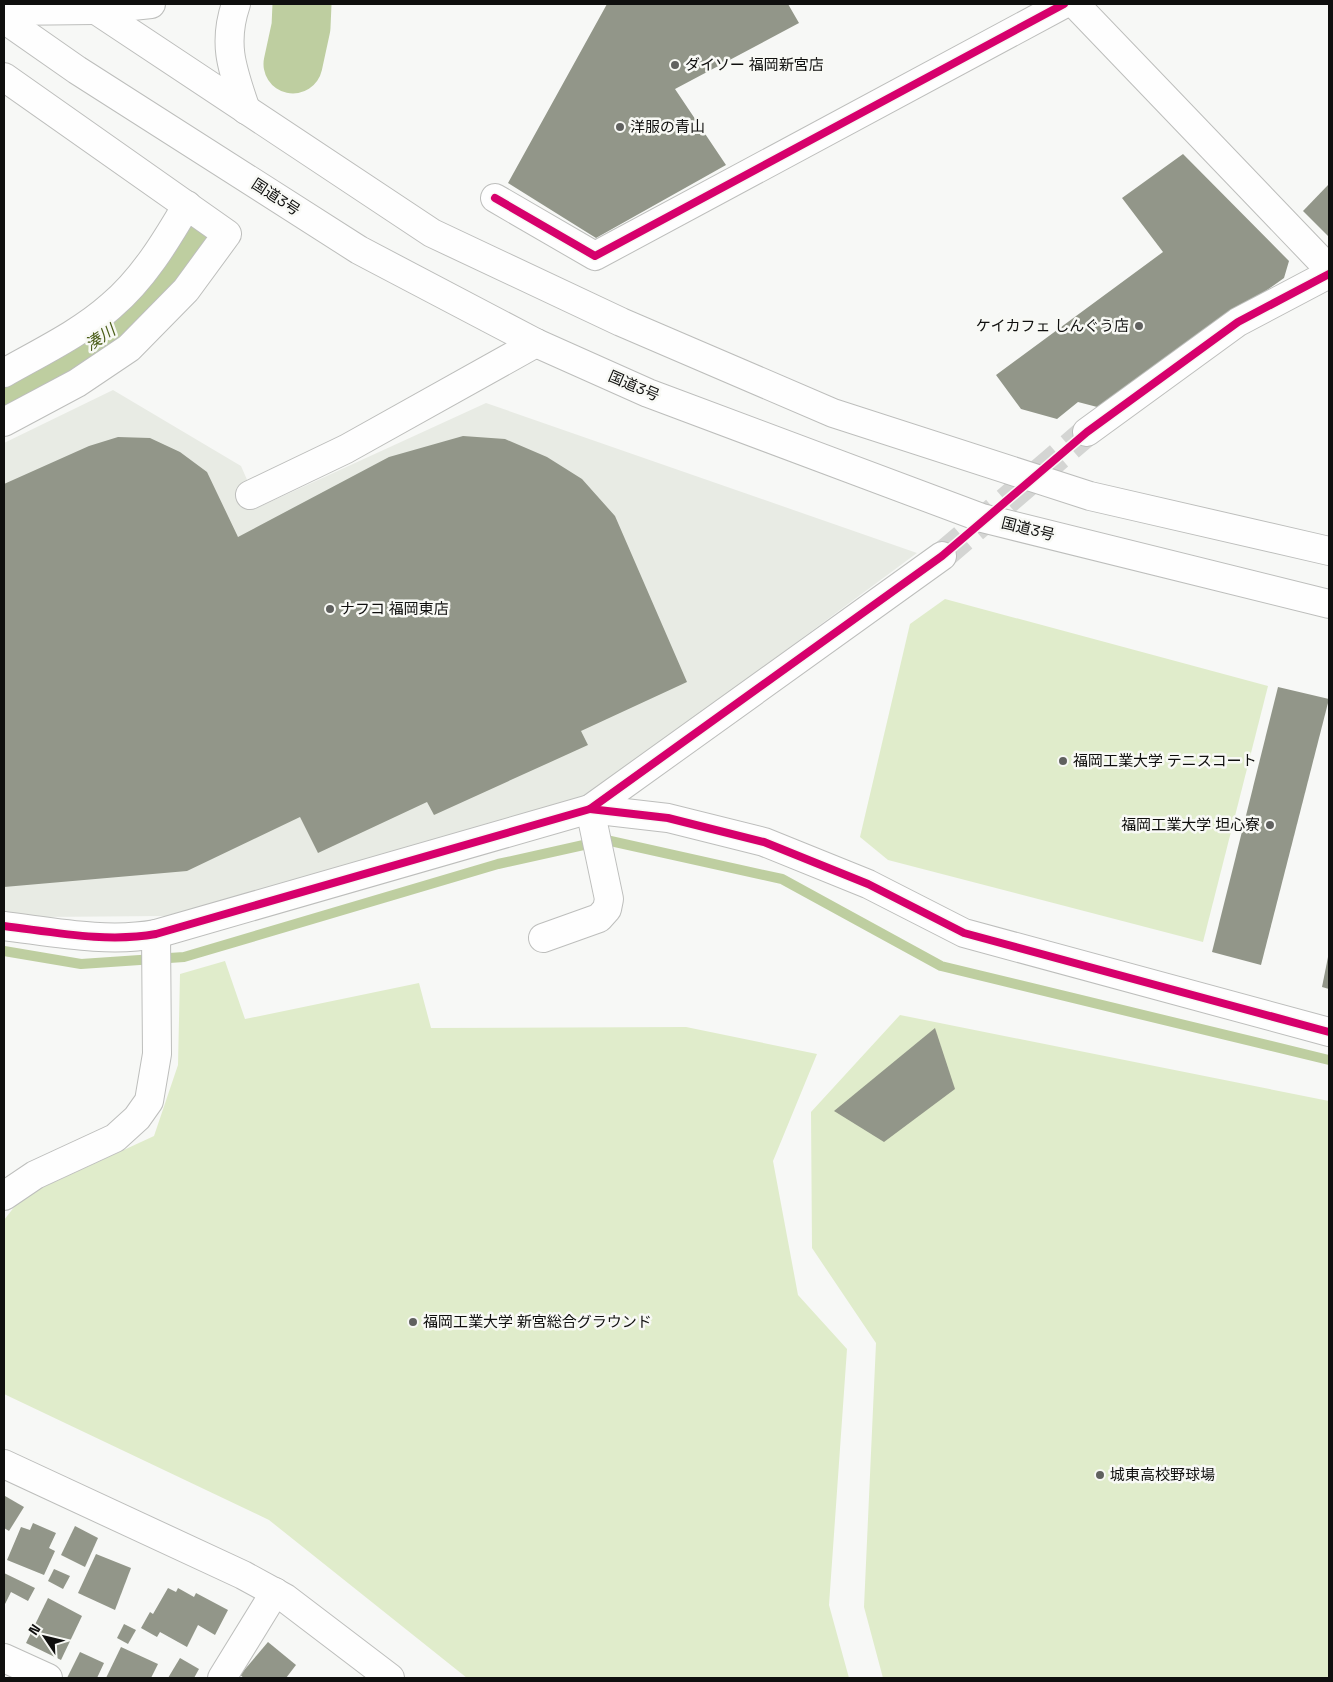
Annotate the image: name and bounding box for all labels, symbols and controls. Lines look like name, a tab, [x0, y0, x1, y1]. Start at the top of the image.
place label: ダイソー 福岡新宮店	[685, 55, 824, 74]
marker: ダイソー 福岡新宮店	[669, 59, 681, 71]
place label: 洋服の青山	[630, 117, 705, 136]
marker: 洋服の青山	[614, 121, 626, 133]
street label: 国道3号	[248, 174, 304, 219]
place label: ケイカフェ しんぐう店	[976, 316, 1129, 335]
water label: 湊川	[81, 319, 121, 355]
marker: ケイカフェ しんぐう店	[1133, 320, 1145, 332]
street label: 国道3号	[606, 366, 663, 405]
street label: 国道3号	[1000, 513, 1057, 544]
place label: ナフコ 福岡東店	[340, 599, 449, 618]
marker: ナフコ 福岡東店	[324, 603, 336, 615]
place label: 福岡工業大学 テニスコート	[1073, 751, 1257, 770]
marker: 福岡工業大学 テニスコート	[1057, 755, 1069, 767]
place label: 福岡工業大学 坦心寮	[1121, 815, 1260, 834]
marker: 福岡工業大学 坦心寮	[1264, 819, 1276, 831]
place label: 福岡工業大学 新宮総合グラウンド	[423, 1312, 652, 1331]
marker: 福岡工業大学 新宮総合グラウンド	[407, 1316, 419, 1328]
place label: 城東高校野球場	[1110, 1465, 1215, 1484]
marker: 城東高校野球場	[1094, 1469, 1106, 1481]
north arrow	[20, 1612, 70, 1662]
text: N	[24, 1621, 44, 1639]

